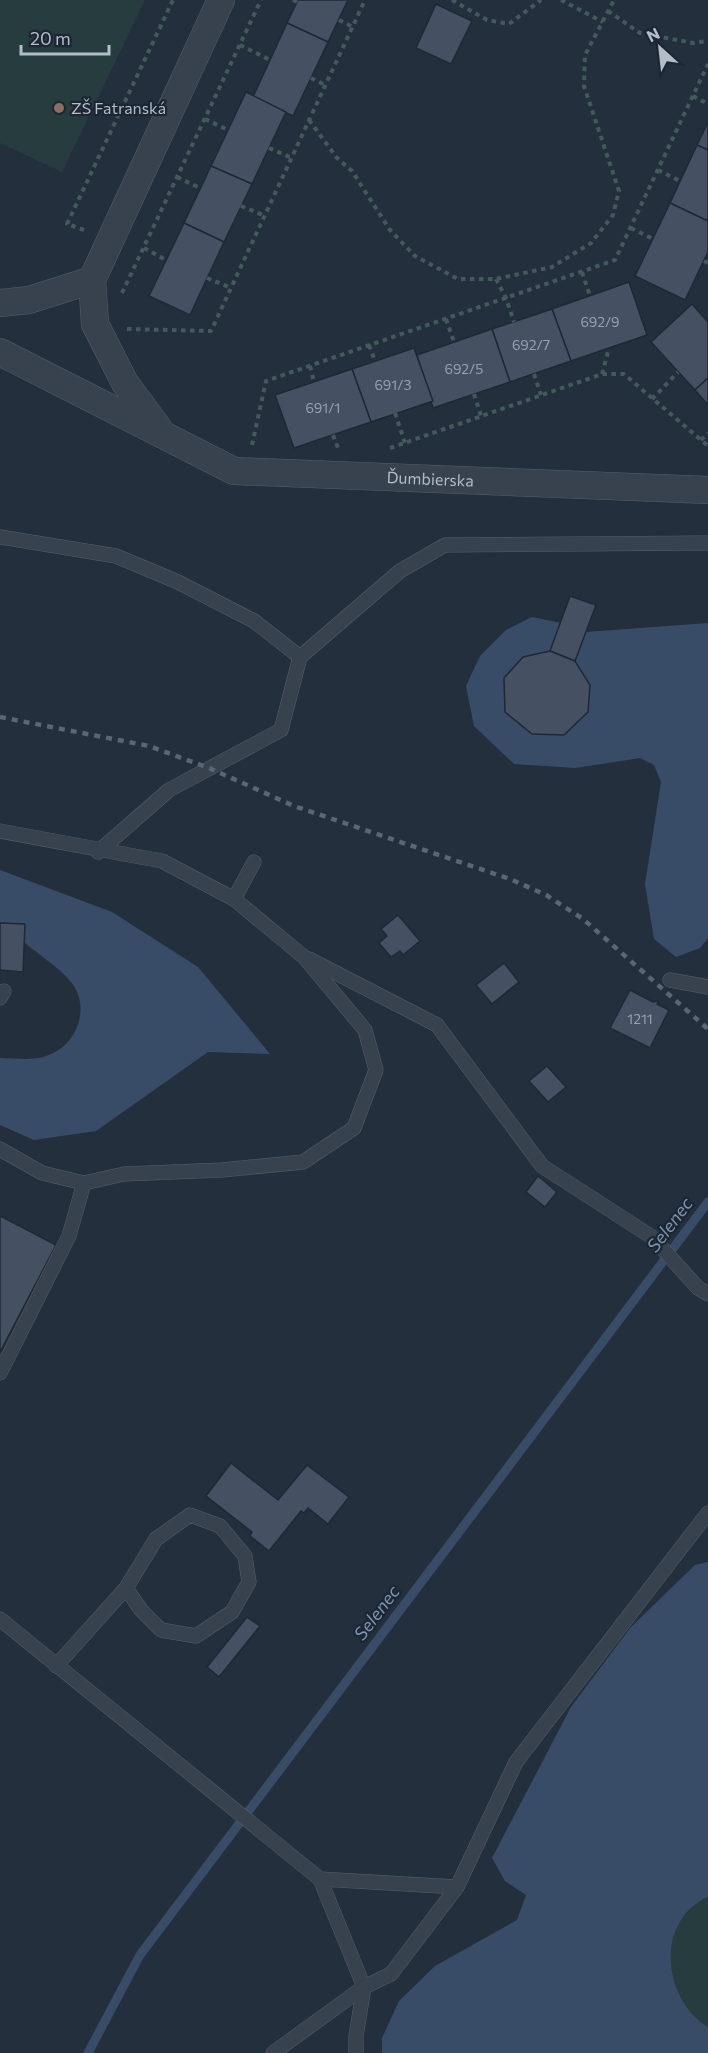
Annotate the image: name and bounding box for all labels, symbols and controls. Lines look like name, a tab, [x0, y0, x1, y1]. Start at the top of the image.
scale bar	[21, 18, 110, 56]
north arrow	[630, 18, 690, 78]
text: N	[643, 23, 663, 45]
text: 20 m	[30, 27, 71, 49]
place label: ZŠ Fatranská	[71, 98, 166, 117]
marker: ZŠ Fatranská	[52, 101, 66, 115]
house number: 692/9	[581, 313, 619, 330]
house number: 692/7	[512, 336, 550, 353]
house number: 692/5	[445, 360, 483, 377]
house number: 691/3	[374, 376, 412, 393]
house number: 691/1	[305, 399, 341, 416]
street label: Ďumbierska	[386, 467, 474, 490]
house number: 1211	[627, 1010, 653, 1027]
water label: Selenec	[642, 1193, 697, 1256]
water label: Selenec	[349, 1581, 404, 1644]

